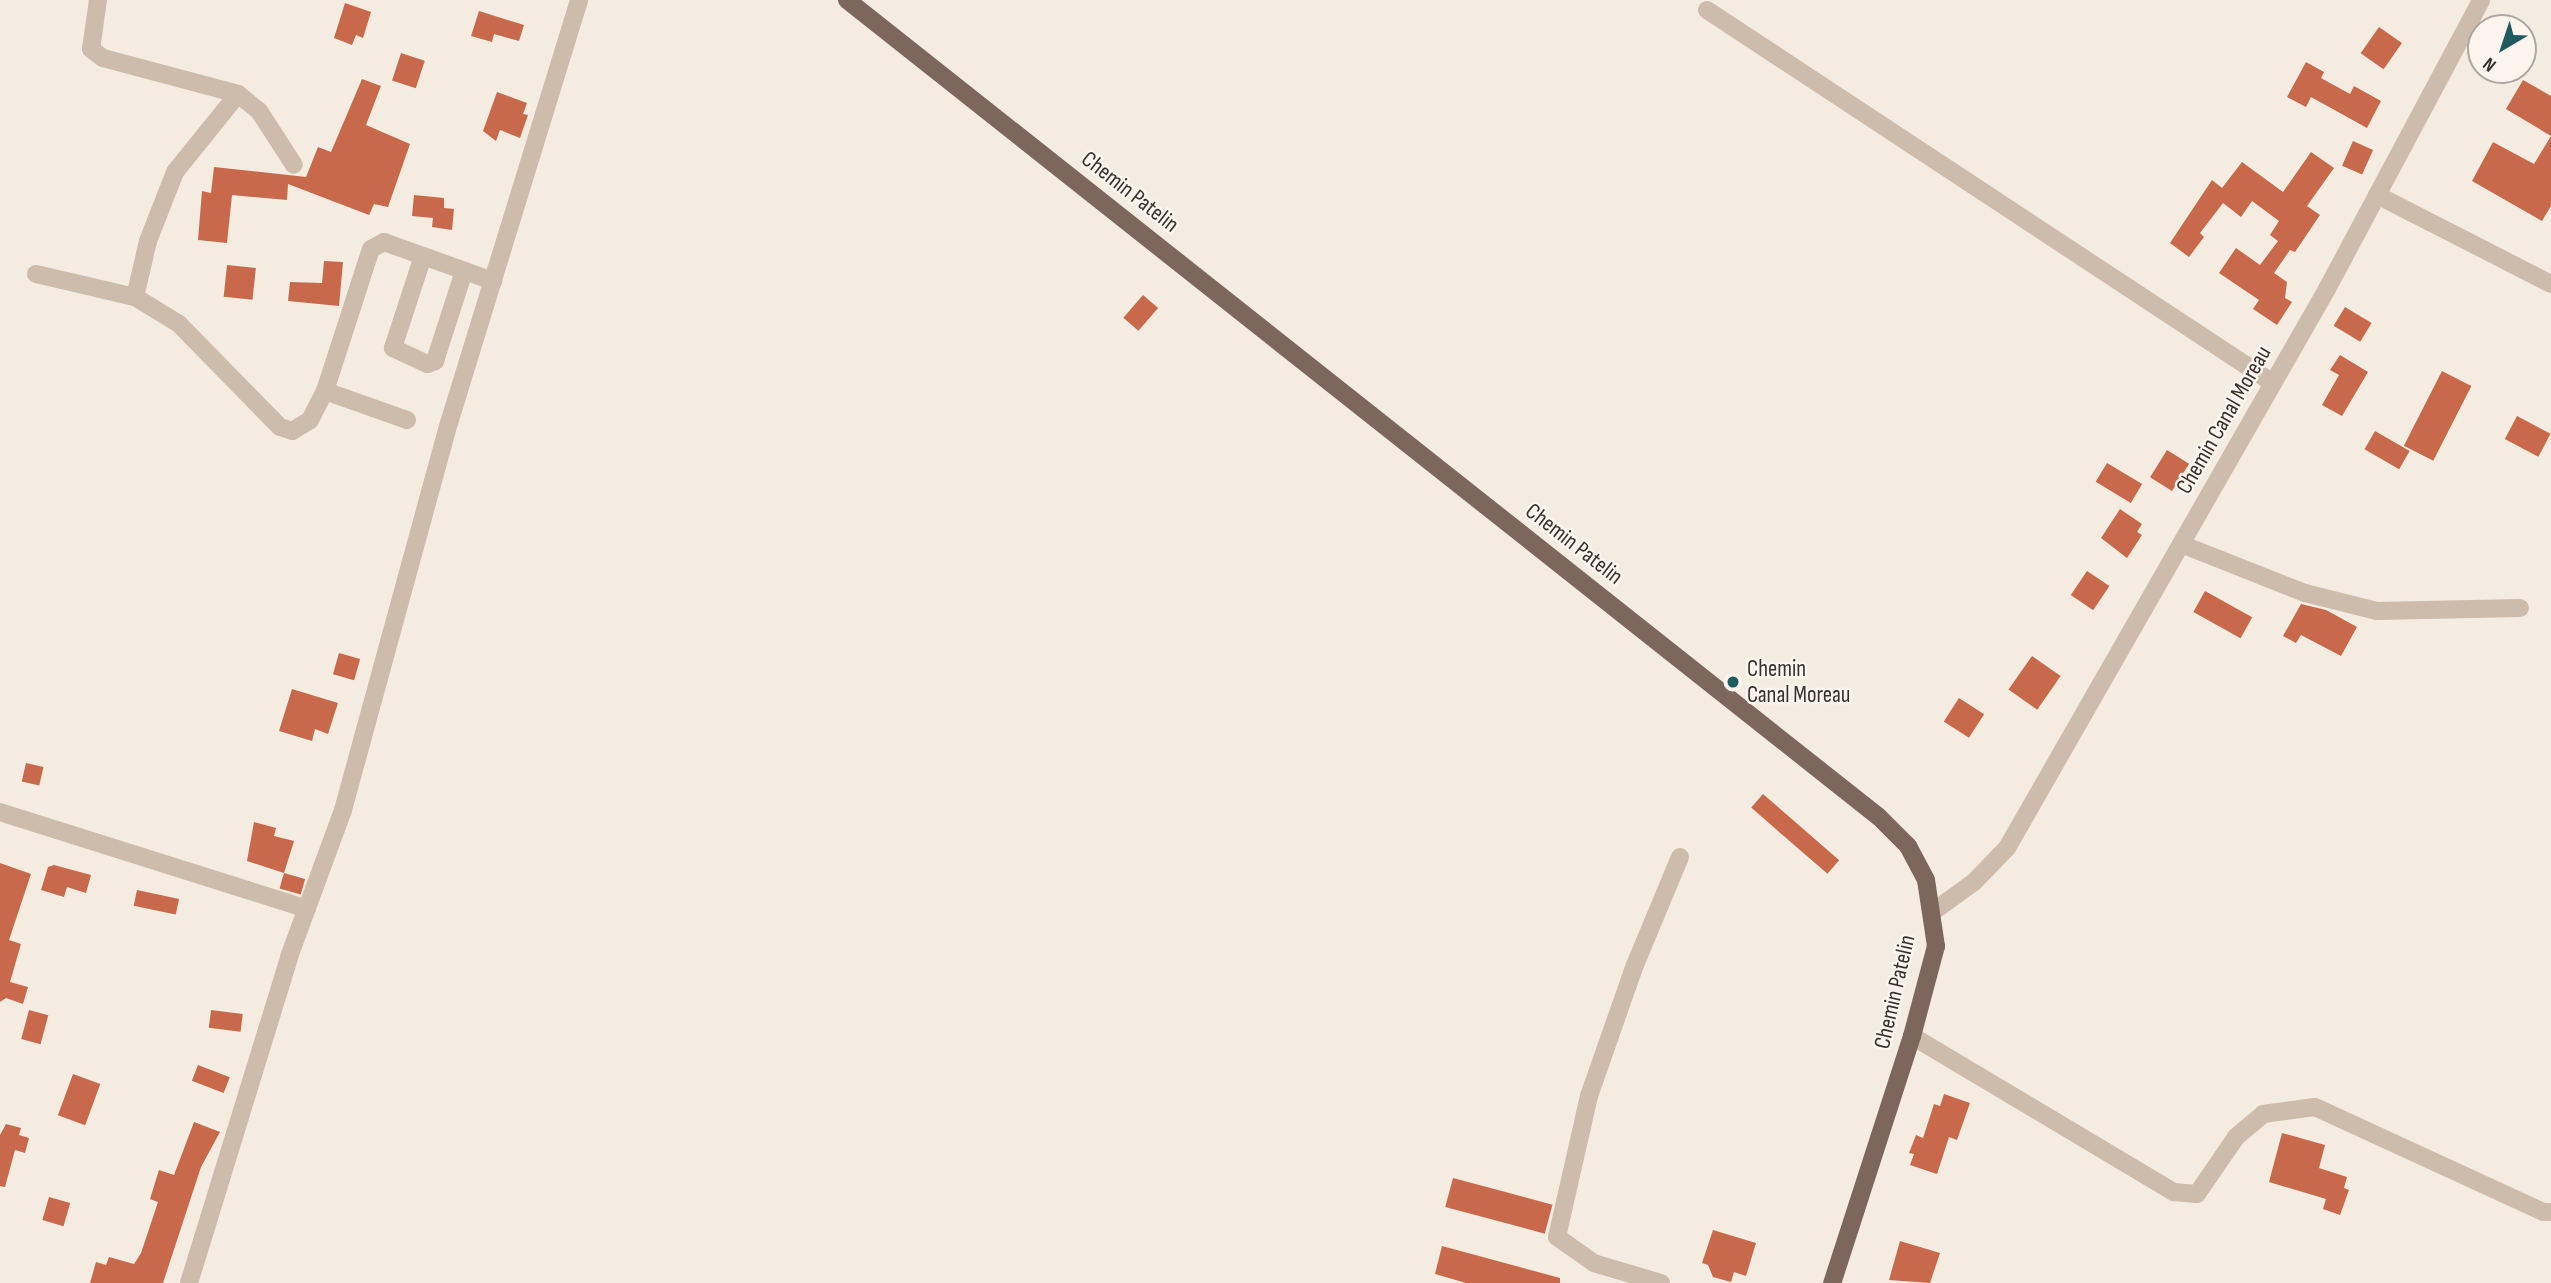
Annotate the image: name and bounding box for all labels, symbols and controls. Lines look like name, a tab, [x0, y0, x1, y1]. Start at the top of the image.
north arrow	[2467, 14, 2537, 84]
text: N	[2479, 52, 2501, 76]
street label: Chemin Patelin	[1076, 145, 1184, 239]
street label: Chemin Canal Moreau	[2170, 341, 2278, 499]
street label: Chemin Patelin	[1520, 497, 1628, 591]
place label: Chemin Canal Moreau	[1747, 655, 1850, 709]
marker: Chemin Canal Moreau	[1725, 674, 1741, 690]
street label: Chemin Patelin	[1869, 932, 1921, 1052]

